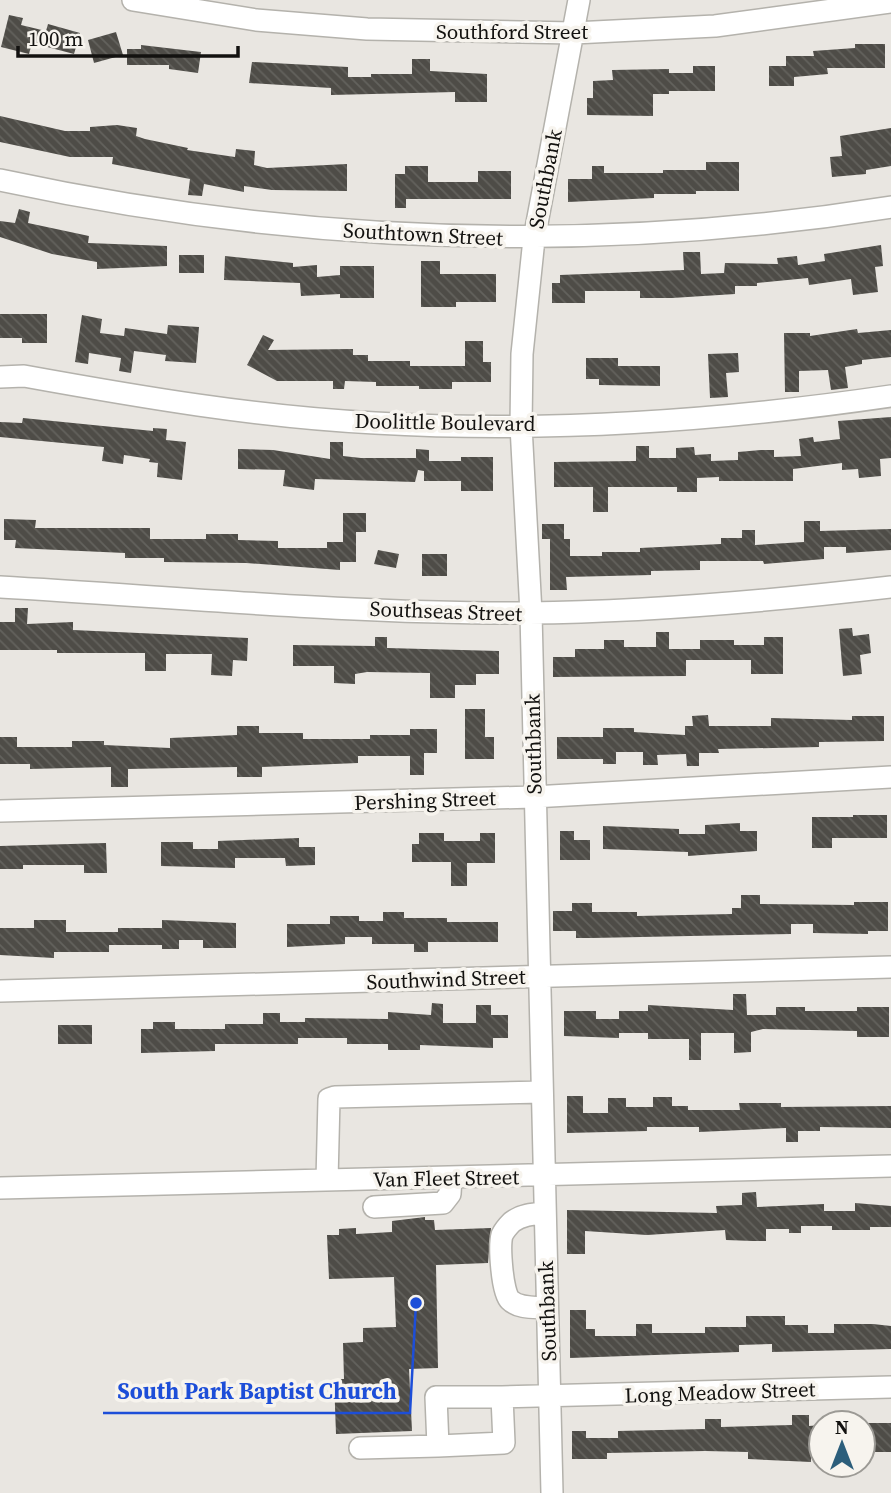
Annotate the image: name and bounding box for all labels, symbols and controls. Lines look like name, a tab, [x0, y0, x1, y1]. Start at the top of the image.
scale bar	[18, 14, 238, 58]
street label: Southford Street	[436, 17, 588, 46]
text: 100 m	[28, 24, 83, 53]
street label: Southbank	[521, 126, 569, 231]
street label: Southtown Street	[342, 215, 504, 253]
street label: Doolittle Boulevard	[354, 406, 536, 438]
street label: Southseas Street	[369, 594, 523, 628]
street label: Southbank	[518, 693, 548, 795]
street label: Pershing Street	[354, 783, 497, 817]
street label: Southwind Street	[366, 962, 526, 996]
street label: Van Fleet Street	[372, 1162, 520, 1194]
street label: Southbank	[531, 1260, 563, 1362]
callout: South Park Baptist Church	[103, 1369, 410, 1413]
street label: Long Meadow Street	[624, 1374, 816, 1410]
text: South Park Baptist Church	[117, 1375, 397, 1407]
north arrow	[807, 1409, 877, 1479]
text: N	[835, 1414, 849, 1440]

